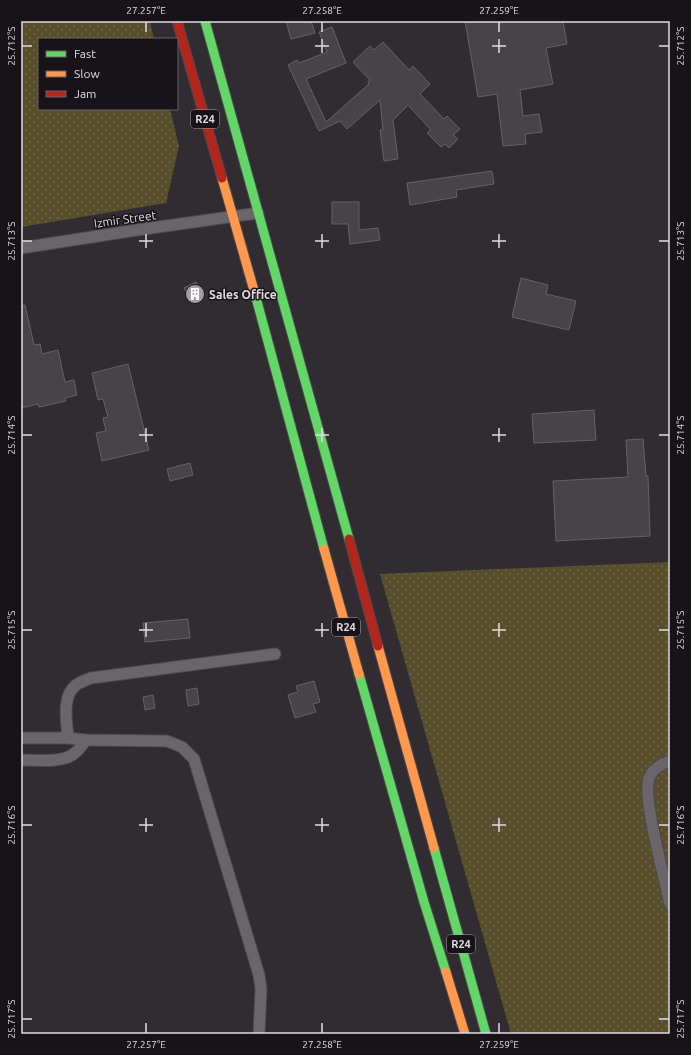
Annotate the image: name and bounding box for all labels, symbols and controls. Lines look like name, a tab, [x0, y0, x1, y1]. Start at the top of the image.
text: 27.257°E	[126, 5, 166, 16]
text: 27.258°E	[302, 5, 342, 16]
text: 27.259°E	[479, 5, 519, 16]
text: 25.712°S	[6, 26, 17, 66]
text: 25.712°S	[675, 26, 686, 66]
legend	[38, 38, 178, 110]
text: Fast	[74, 47, 96, 60]
text: Slow	[74, 67, 100, 80]
text: Jam	[74, 87, 96, 100]
road number: R24	[191, 110, 219, 128]
street label: Izmir Street	[93, 208, 157, 230]
text: 25.713°S	[6, 221, 17, 261]
text: 25.713°S	[675, 221, 686, 261]
building icon: Sales Office	[184, 283, 206, 305]
place label: Sales Office	[209, 288, 277, 301]
text: 25.714°S	[6, 415, 17, 455]
text: 25.714°S	[675, 415, 686, 455]
text: 25.715°S	[6, 610, 17, 650]
text: 25.715°S	[675, 610, 686, 650]
road number: R24	[332, 618, 360, 636]
text: 25.716°S	[6, 805, 17, 845]
text: 25.716°S	[675, 805, 686, 845]
road number: R24	[447, 935, 475, 953]
text: 25.717°S	[6, 999, 17, 1039]
text: 25.717°S	[675, 999, 686, 1039]
text: 27.257°E	[126, 1039, 166, 1050]
text: 27.258°E	[302, 1039, 342, 1050]
text: 27.259°E	[479, 1039, 519, 1050]

